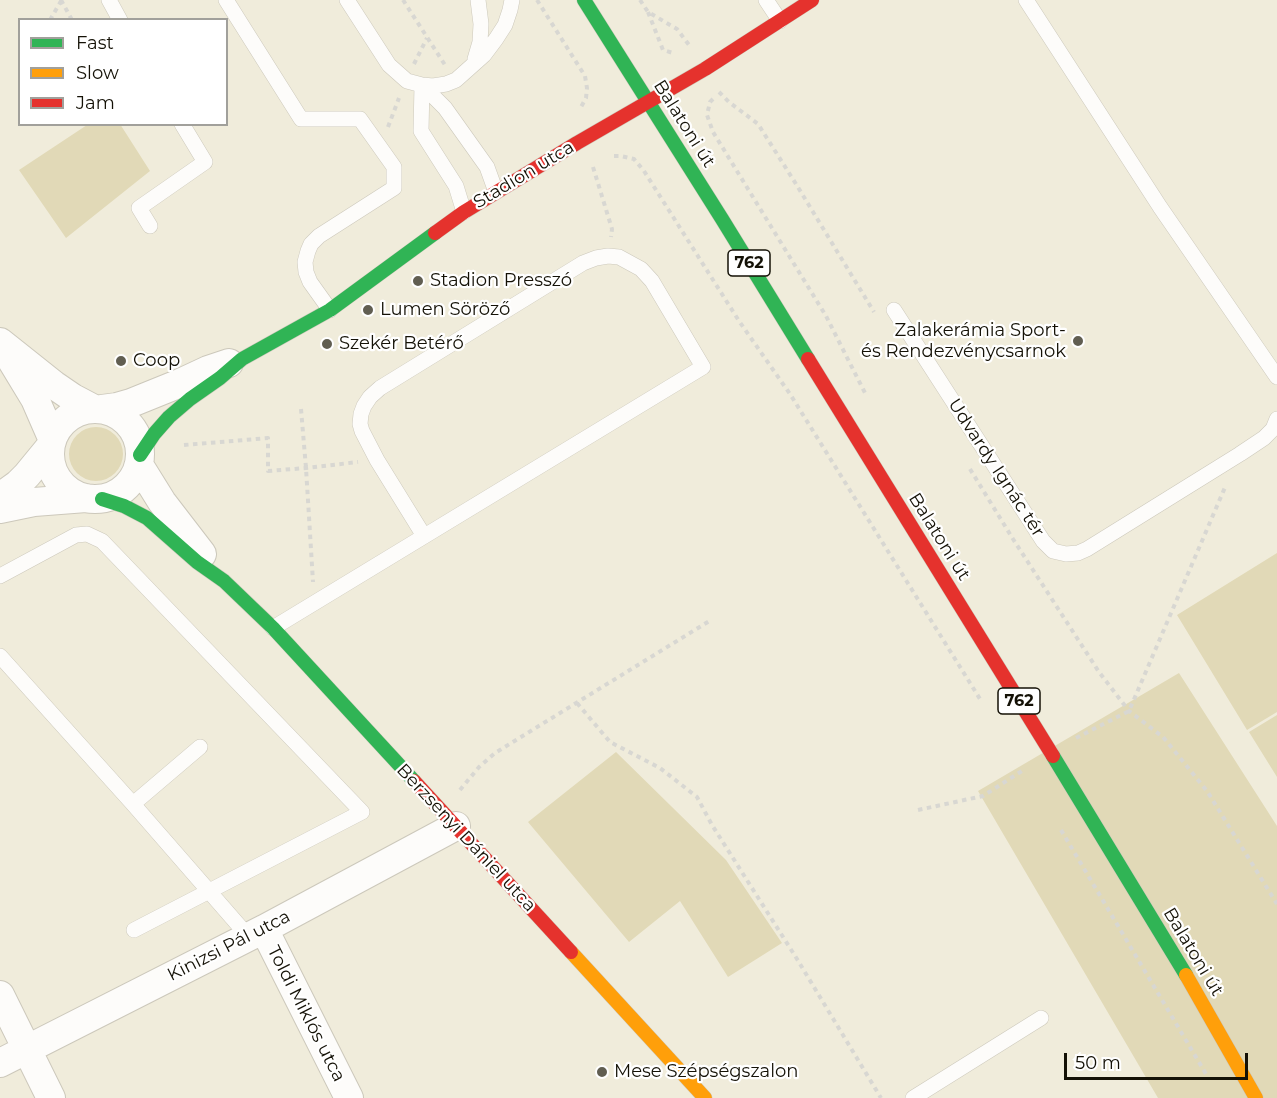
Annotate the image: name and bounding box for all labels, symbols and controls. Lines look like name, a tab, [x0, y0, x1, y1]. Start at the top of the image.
legend	[18, 18, 228, 126]
text: Fast	[76, 32, 114, 54]
text: Slow	[76, 62, 119, 84]
street label: Balatoni út	[649, 76, 719, 172]
text: Jam	[76, 92, 115, 114]
street label: Stadion utca	[470, 136, 578, 214]
road number: 762	[728, 250, 770, 276]
place label: Stadion Presszó	[430, 270, 572, 292]
marker: Stadion Presszó	[411, 274, 425, 288]
place label: Lumen Söröző	[380, 299, 510, 321]
marker: Lumen Söröző	[361, 303, 375, 317]
place label: Zalakerámia Sport- és Rendezvénycsarnok	[861, 320, 1066, 362]
place label: Szekér Betérő	[339, 333, 464, 355]
marker: Zalakerámia Sport- és Rendezvénycsarnok	[1071, 334, 1085, 348]
marker: Szekér Betérő	[320, 337, 334, 351]
place label: Coop	[133, 350, 180, 372]
marker: Coop	[114, 354, 128, 368]
street label: Udvardy Ignác tér	[943, 395, 1049, 541]
street label: Balatoni út	[904, 489, 974, 585]
road number: 762	[998, 688, 1040, 714]
street label: Berzsenyi Dániel utca	[392, 760, 540, 916]
street label: Balatoni út	[1158, 904, 1228, 1000]
street label: Kinizsi Pál utca	[164, 906, 294, 986]
street label: Toldi Miklós utca	[262, 943, 350, 1085]
scale bar	[1067, 1041, 1252, 1079]
text: 50 m	[1075, 1052, 1121, 1074]
place label: Mese Szépségszalon	[614, 1061, 799, 1083]
marker: Mese Szépségszalon	[595, 1065, 609, 1079]

